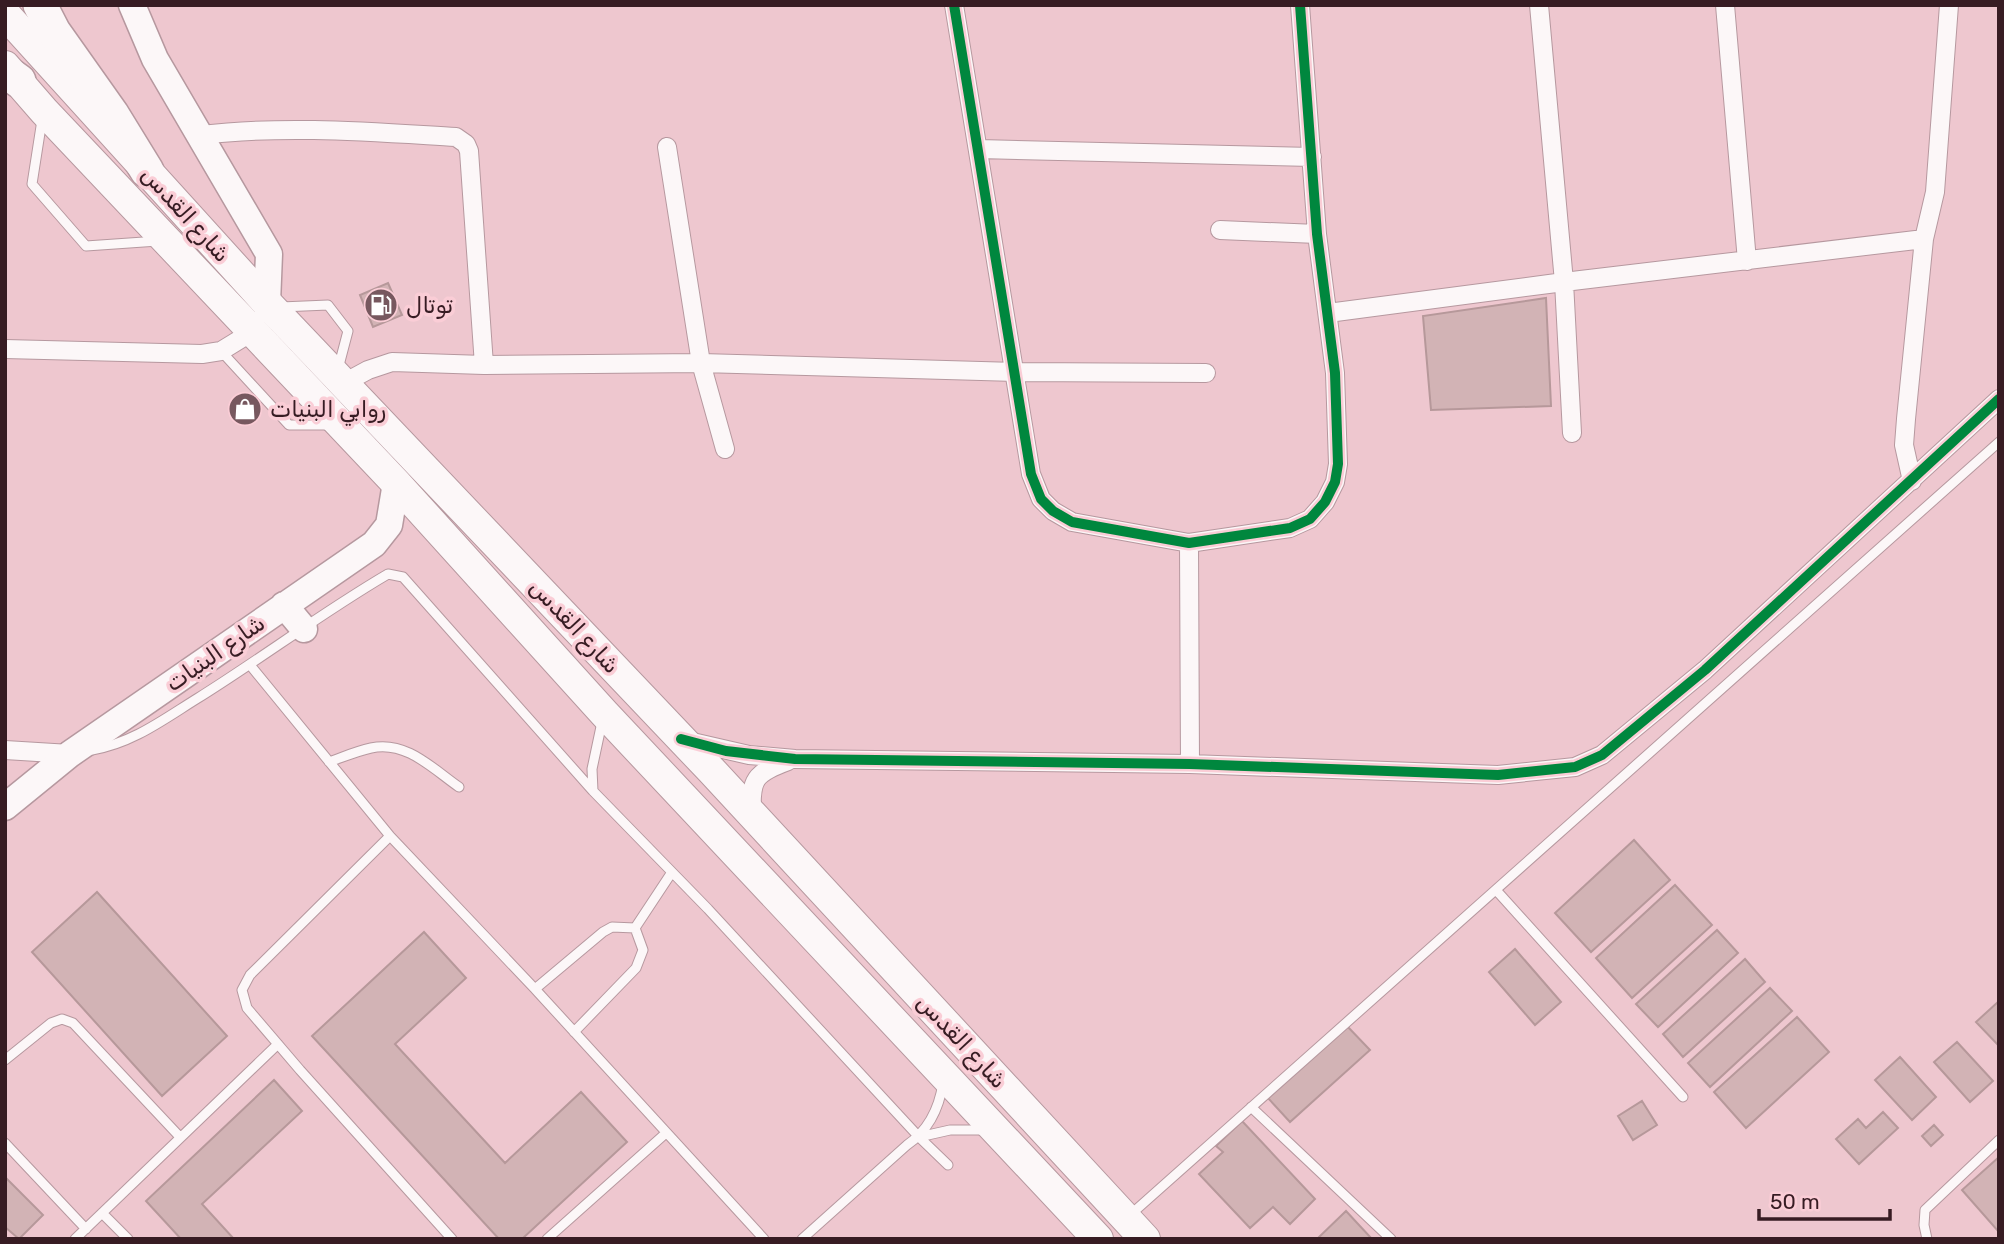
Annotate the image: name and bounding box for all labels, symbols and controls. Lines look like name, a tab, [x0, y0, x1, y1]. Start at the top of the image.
street label: شارع القدس	[134, 160, 236, 269]
fuel station icon: توتال	[362, 286, 400, 324]
place label: توتال	[406, 291, 453, 319]
shop icon: روابي البنيات	[226, 390, 264, 428]
place label: روابي البنيات	[270, 395, 386, 426]
street label: شارع القدس	[523, 573, 626, 680]
street label: شارع البنيات	[160, 609, 271, 699]
street label: شارع القدس	[910, 988, 1013, 1095]
scale bar	[1759, 1178, 1890, 1222]
text: 50 m	[1770, 1189, 1820, 1214]

